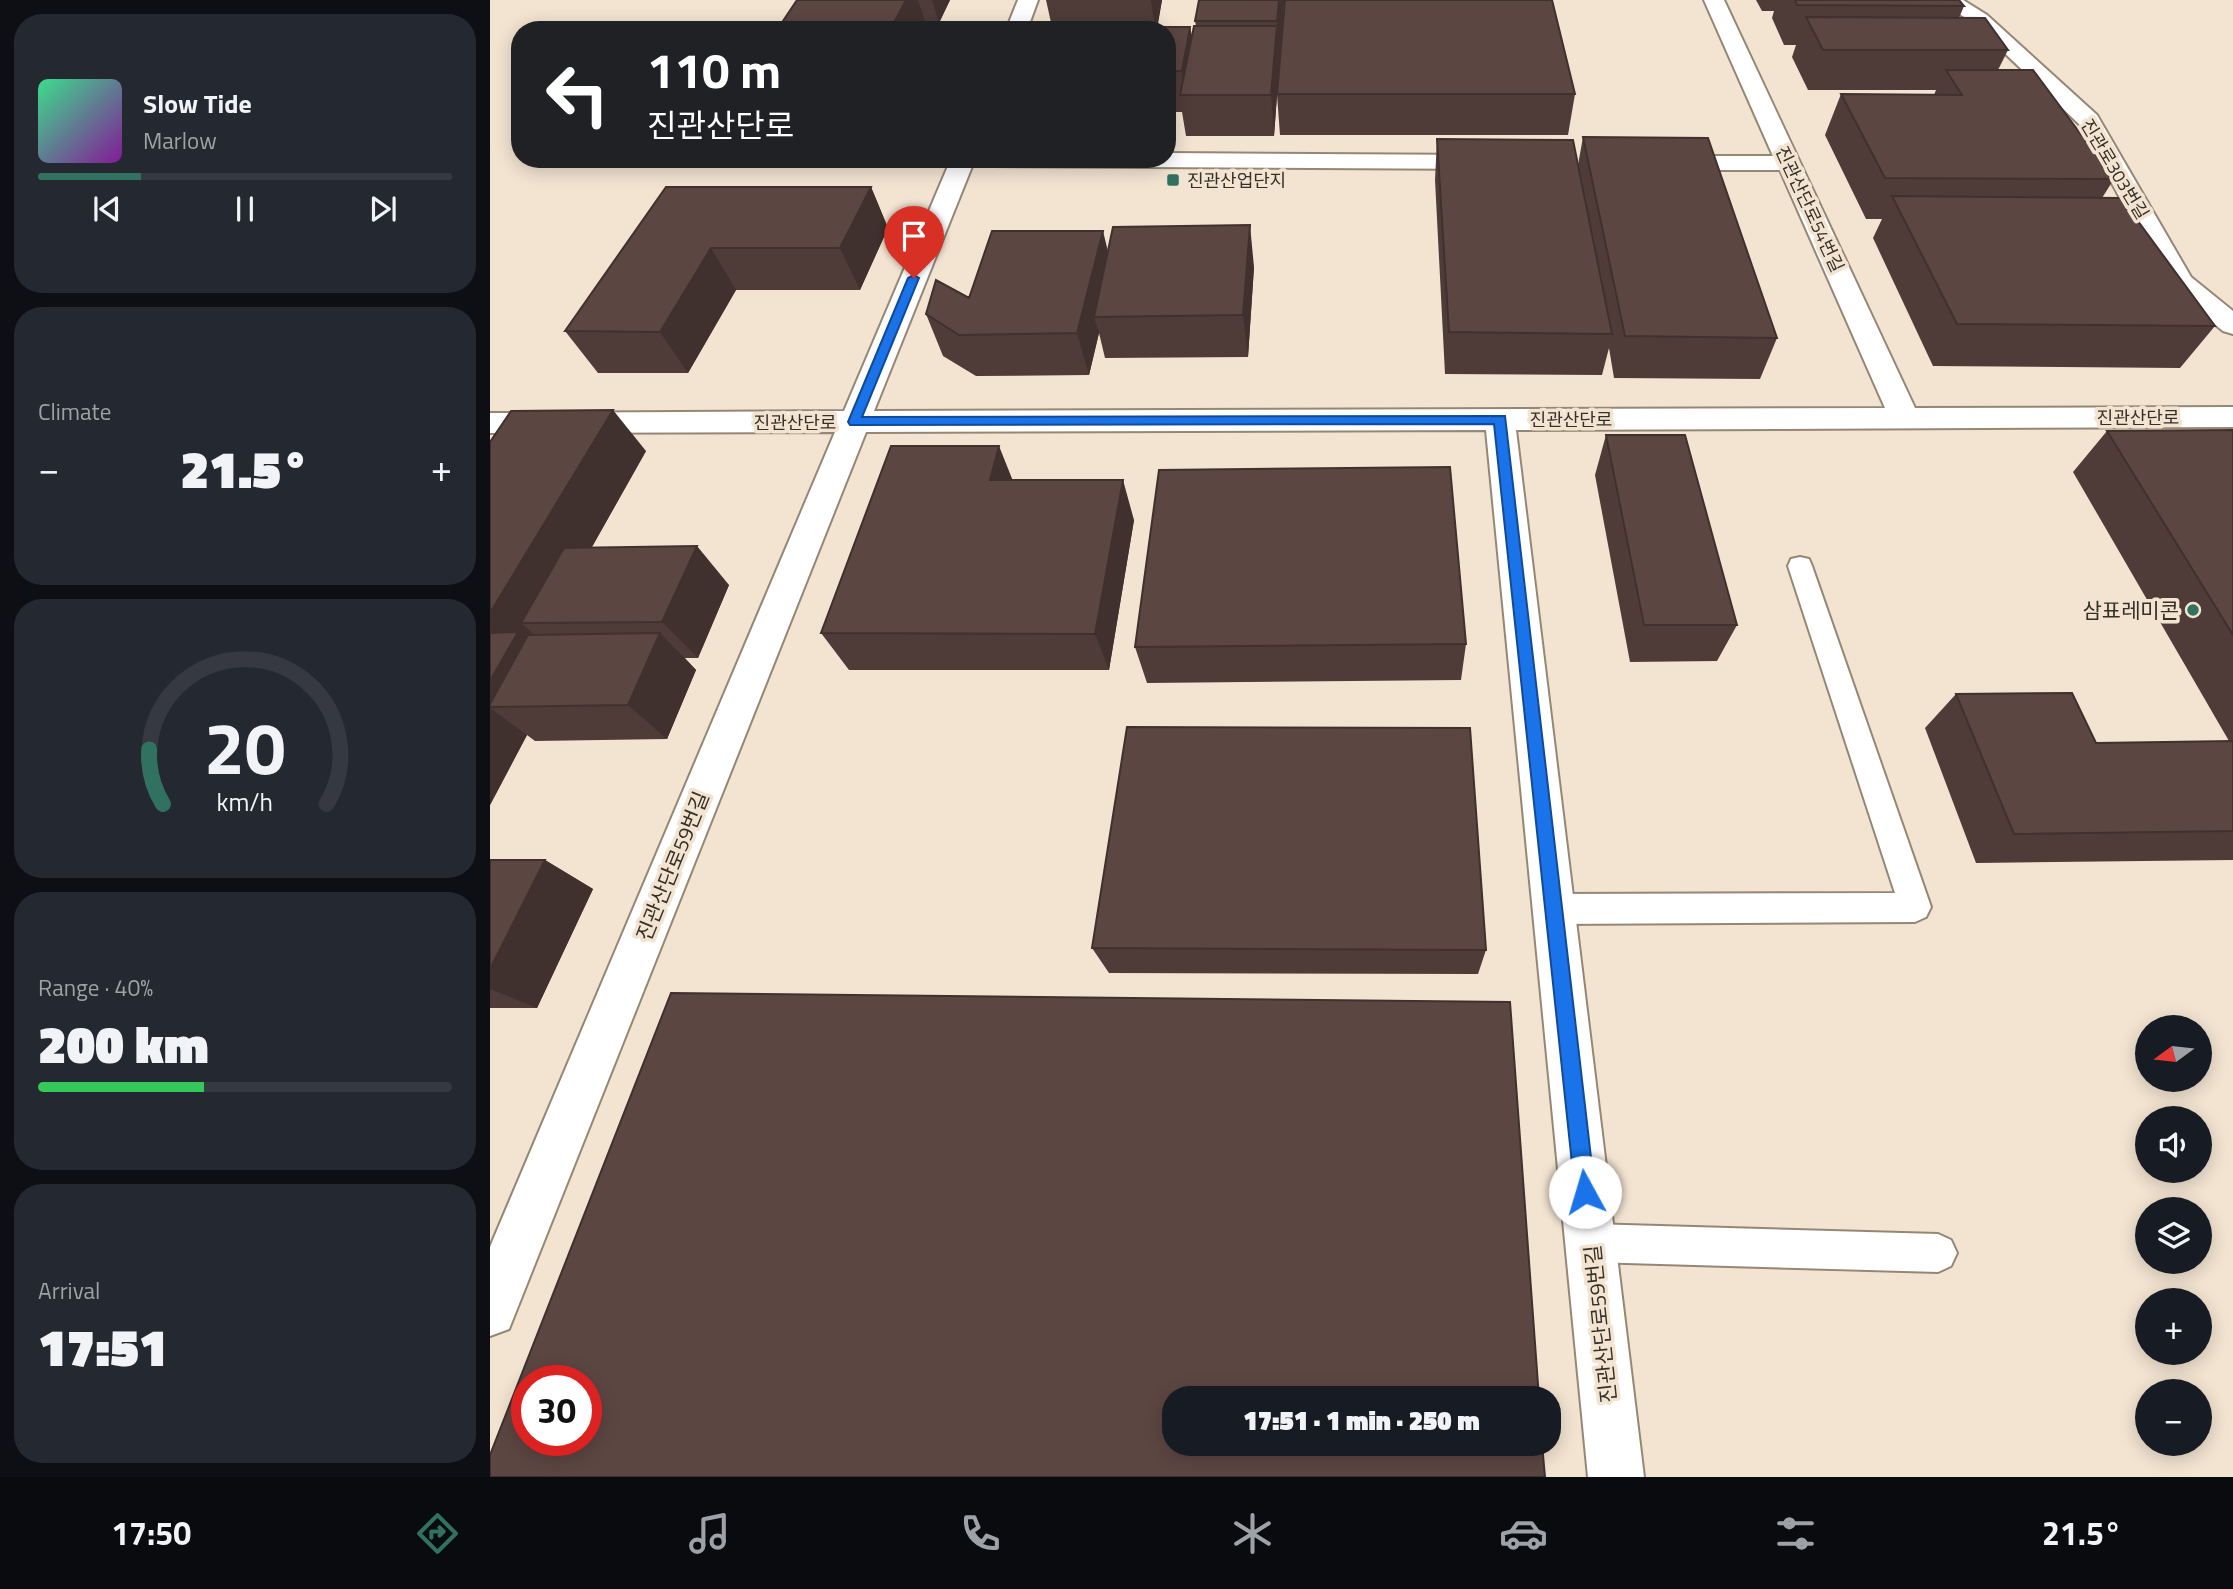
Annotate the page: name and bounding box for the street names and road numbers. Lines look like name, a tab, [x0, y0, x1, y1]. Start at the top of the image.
street label: 진관로303번길	[2074, 114, 2156, 224]
street label: 진관산단로54번길	[1769, 142, 1851, 276]
street label: 진관산단로	[2097, 404, 2179, 431]
street label: 진관산단로	[1530, 406, 1612, 433]
street label: 진관산단로	[754, 409, 836, 436]
street label: 진관산단로59번길	[627, 786, 717, 946]
street label: 진관산단로59번길	[1576, 1243, 1624, 1405]

